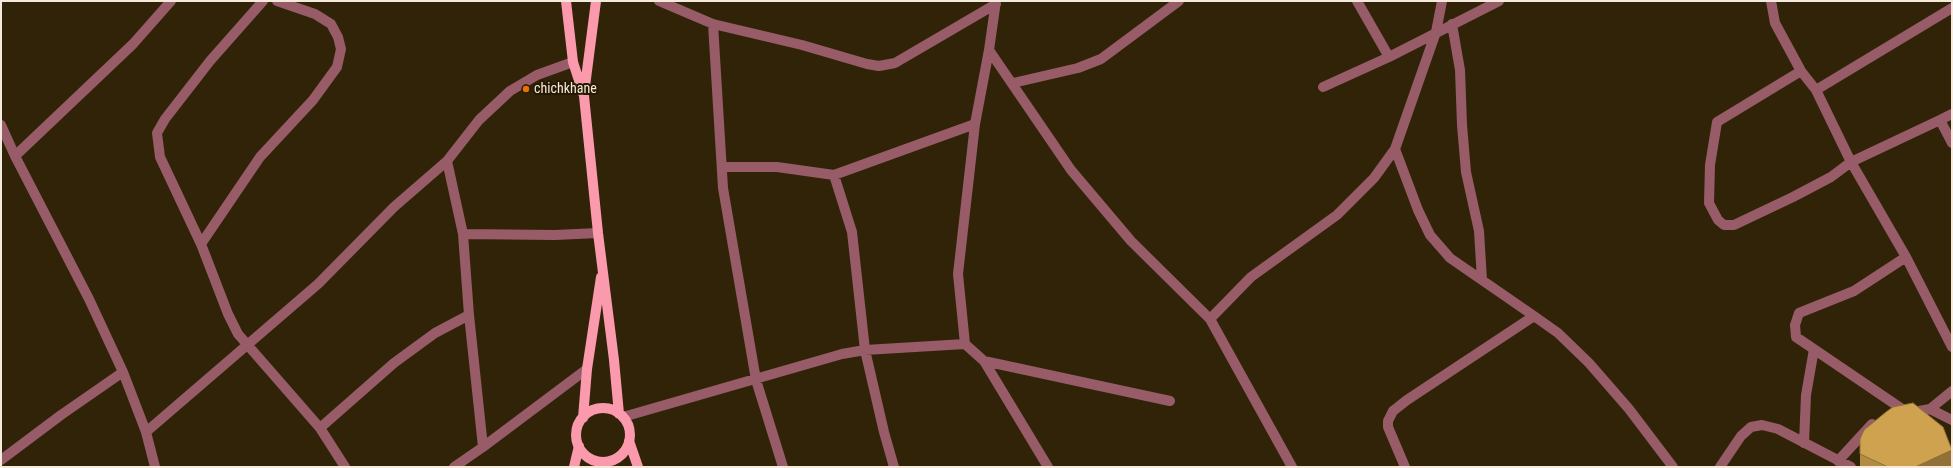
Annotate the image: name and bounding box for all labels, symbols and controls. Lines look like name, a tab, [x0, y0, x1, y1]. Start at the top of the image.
place label: chichkhane	[534, 81, 597, 97]
marker: chichkhane	[521, 84, 531, 94]

